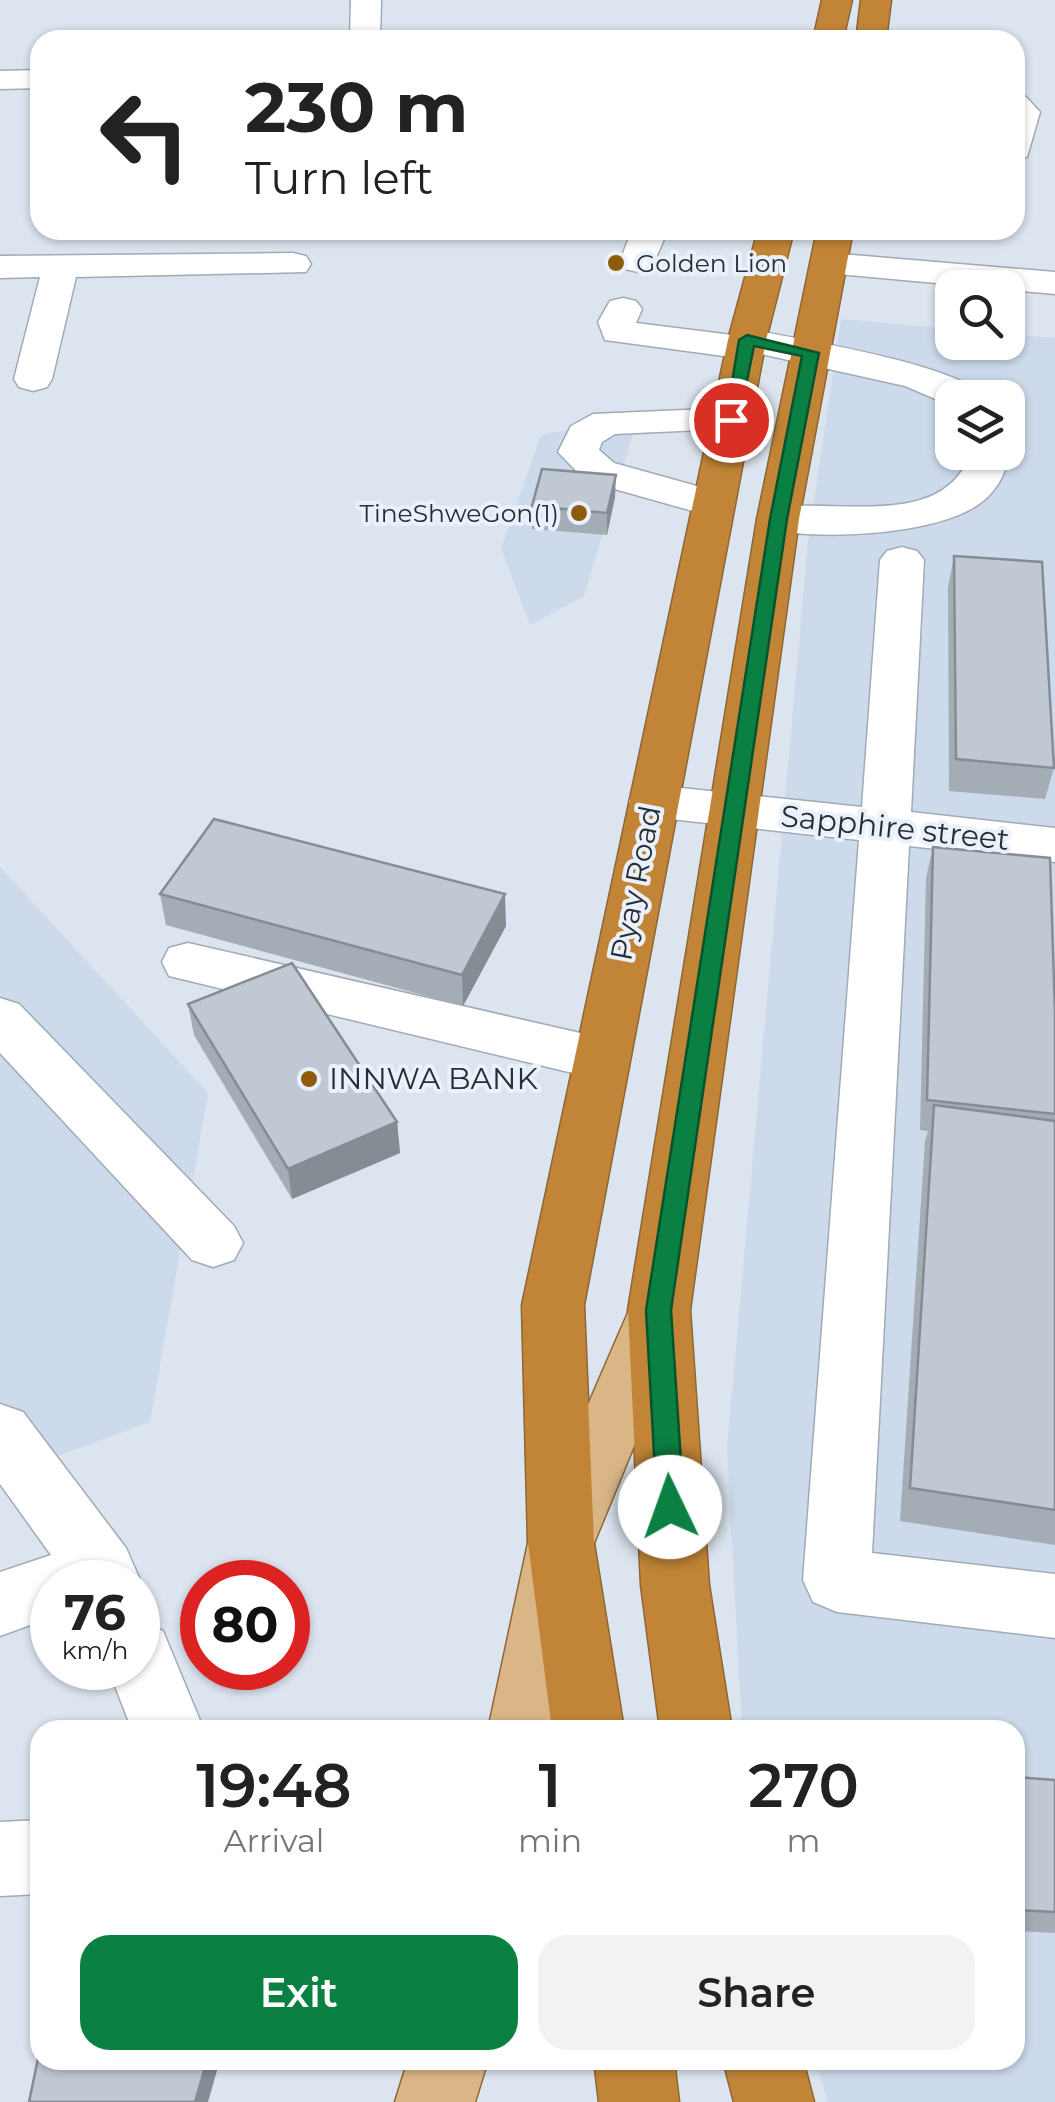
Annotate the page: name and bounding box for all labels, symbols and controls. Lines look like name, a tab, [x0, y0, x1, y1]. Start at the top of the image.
text: 230 m	[245, 64, 469, 150]
icon: left	[80, 70, 210, 200]
text: Turn left	[245, 150, 433, 205]
place label: Golden Lion	[636, 248, 787, 278]
marker: Golden Lion	[605, 252, 627, 274]
map controls	[935, 270, 1025, 470]
button: search	[935, 270, 1025, 360]
pin	[689, 378, 774, 463]
button: layers	[935, 380, 1025, 470]
icon: arrive	[704, 393, 759, 448]
place label: TineShweGon(1)	[360, 498, 559, 528]
marker: TineShweGon(1)	[568, 502, 590, 524]
street label: Sapphire street	[779, 797, 1011, 858]
street label: Pyay Road	[602, 802, 669, 963]
place label: INNWA BANK	[329, 1060, 538, 1097]
marker: INNWA BANK	[298, 1068, 320, 1090]
position arrow	[618, 1455, 722, 1559]
speed limit sign: 80	[180, 1560, 310, 1690]
text: 76	[64, 1582, 126, 1643]
text: km/h	[62, 1635, 128, 1665]
text: 19:48	[196, 1749, 352, 1822]
text: 1	[539, 1749, 561, 1822]
text: 270	[748, 1749, 859, 1822]
text: Arrival	[223, 1821, 324, 1860]
text: min	[518, 1821, 582, 1860]
text: m	[787, 1821, 820, 1860]
button: Exit	[80, 1935, 518, 2050]
button: Share	[538, 1935, 975, 2050]

